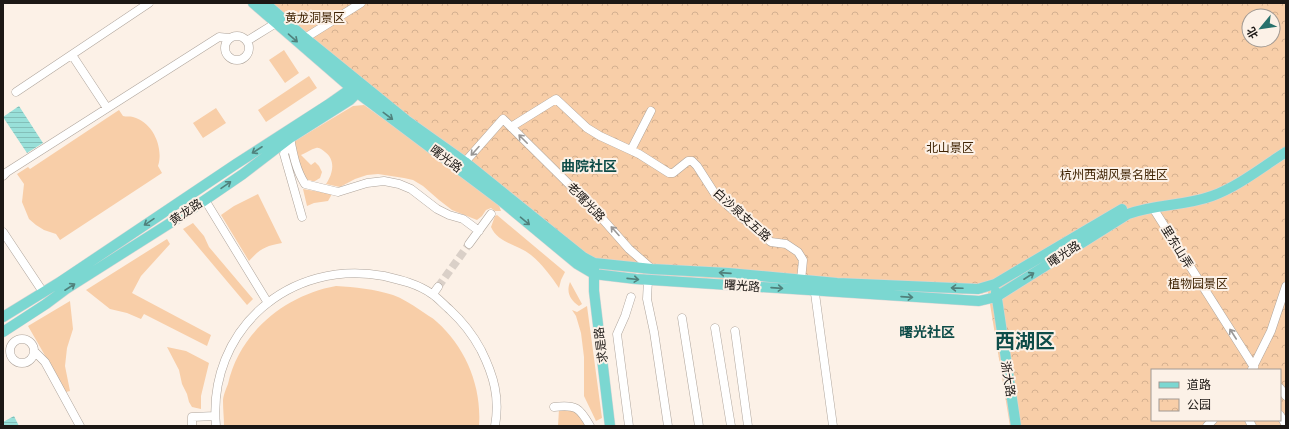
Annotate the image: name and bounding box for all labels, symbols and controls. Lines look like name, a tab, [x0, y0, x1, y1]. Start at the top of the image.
north arrow	[1241, 8, 1281, 48]
park label: 黄龙洞景区	[285, 10, 345, 26]
text: 北	[1243, 25, 1261, 41]
one-way arrow	[287, 33, 298, 42]
one-way arrow	[383, 112, 394, 120]
one-way arrow	[518, 134, 528, 144]
park label: 北山景区	[926, 140, 974, 156]
street label: 曙光路	[427, 142, 465, 176]
one-way arrow	[252, 146, 263, 154]
one-way arrow	[470, 146, 479, 157]
district label: 曲院社区	[561, 157, 617, 175]
park label: 杭州西湖风景名胜区	[1060, 167, 1168, 183]
street label: 老曙光路	[564, 179, 608, 225]
one-way arrow	[220, 181, 231, 189]
street label: 白沙泉支五路	[710, 185, 774, 245]
street label: 黄龙路	[167, 195, 205, 229]
one-way arrow	[519, 216, 530, 225]
one-way arrow	[144, 218, 155, 226]
street label: 里东山弄	[1157, 222, 1197, 272]
one-way arrow	[610, 226, 619, 237]
street label: 曙光路	[1045, 237, 1083, 271]
one-way arrow	[719, 269, 732, 276]
one-way arrow	[1023, 272, 1034, 280]
one-way arrow	[626, 275, 639, 282]
park label: 植物园景区	[1168, 276, 1228, 292]
street label: 曙光路	[723, 277, 761, 295]
one-way arrow	[64, 283, 75, 291]
one-way arrow	[951, 284, 964, 292]
one-way arrow	[770, 285, 783, 292]
one-way arrow	[900, 293, 913, 300]
district label: 曙光社区	[899, 323, 955, 341]
street label: 求是路	[591, 326, 611, 364]
district label: 西湖区	[995, 327, 1055, 354]
one-way arrow	[1229, 329, 1237, 340]
street label: 浙大路	[997, 360, 1019, 398]
legend	[1151, 369, 1281, 421]
text: 道路	[1187, 377, 1211, 393]
text: 公园	[1187, 397, 1211, 413]

